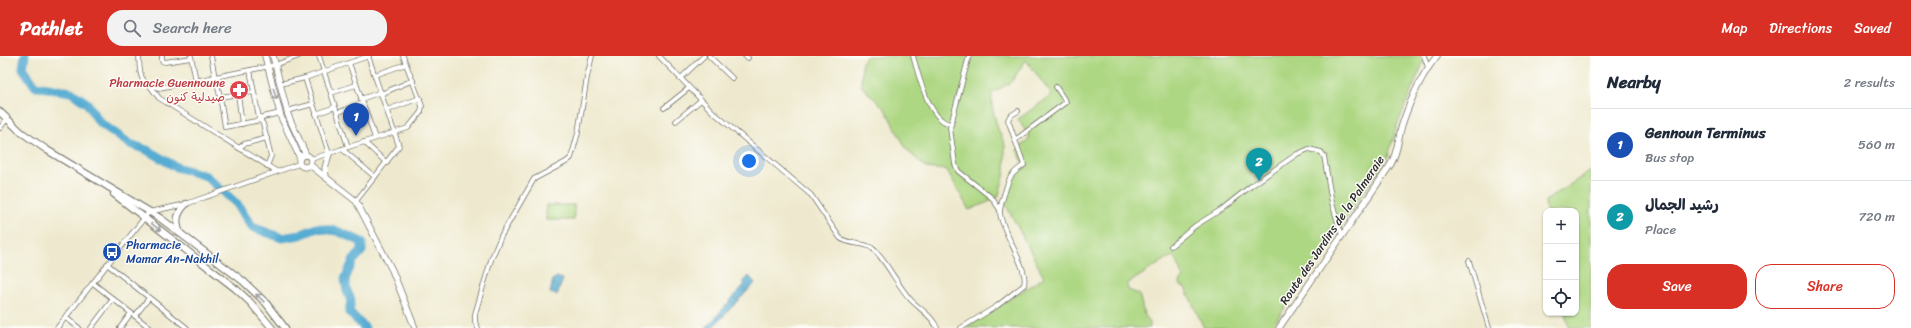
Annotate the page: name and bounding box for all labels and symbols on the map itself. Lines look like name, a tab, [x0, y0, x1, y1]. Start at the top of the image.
place label: Pharmacie Guennoune صيدلية كنون	[109, 72, 225, 108]
pharmacy icon: Pharmacie Guennoune صيدلية كنون	[228, 79, 250, 101]
one-way arrow	[272, 87, 279, 100]
pin: 1	[343, 103, 369, 136]
pin: 2	[1246, 148, 1272, 181]
your location	[739, 151, 759, 171]
street label: Route des Jardins de la Palmeraie	[1274, 151, 1390, 309]
one-way arrow	[151, 223, 162, 231]
place label: Pharmacie Mamar An-Nakhil	[126, 234, 219, 270]
bus stop icon: Pharmacie Mamar An-Nakhil	[101, 241, 123, 263]
one-way arrow	[255, 293, 265, 302]

